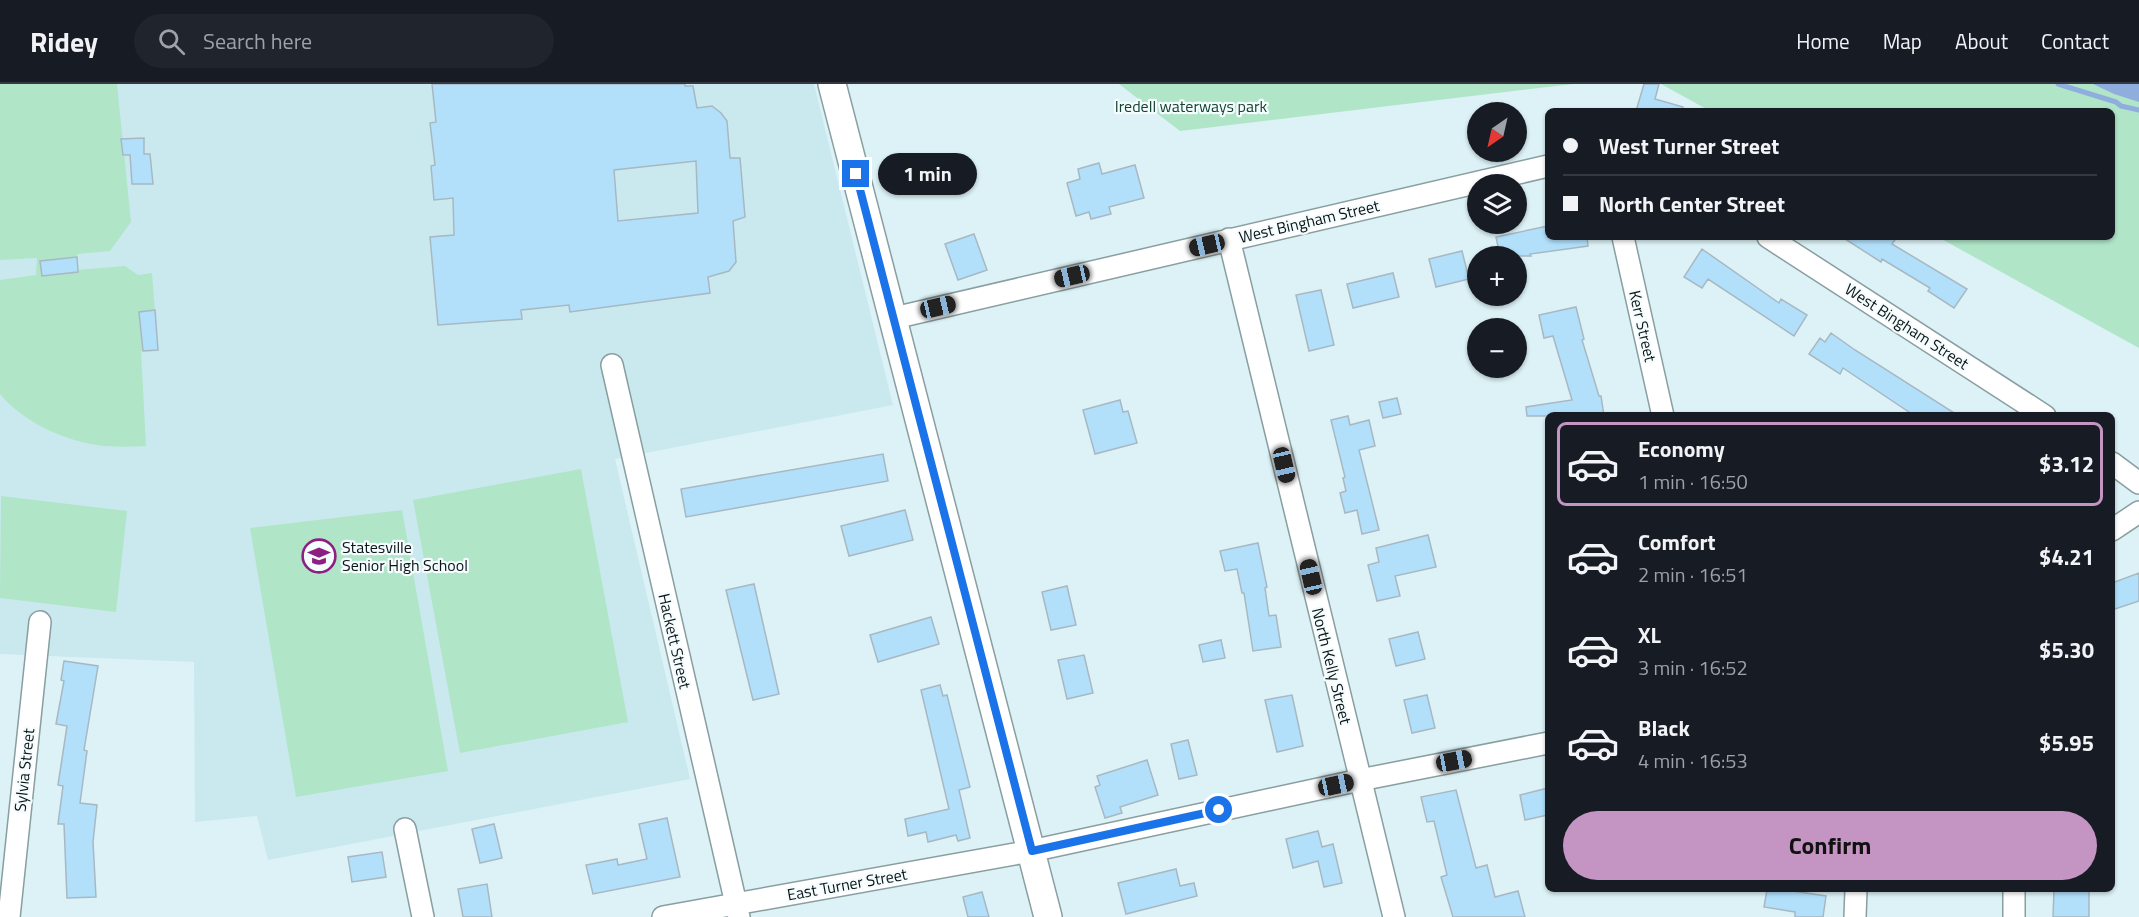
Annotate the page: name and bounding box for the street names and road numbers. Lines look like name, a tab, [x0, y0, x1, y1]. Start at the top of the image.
street label: West Bingham Street	[1236, 193, 1382, 249]
street label: West Bingham Street	[1840, 277, 1974, 375]
street label: Kerr Street	[1623, 288, 1663, 365]
street label: Hackett Street	[652, 591, 698, 691]
street label: North Kelly Street	[1306, 605, 1358, 727]
street label: Sylvia Street	[8, 727, 40, 813]
street label: East Turner Street	[785, 862, 909, 906]

